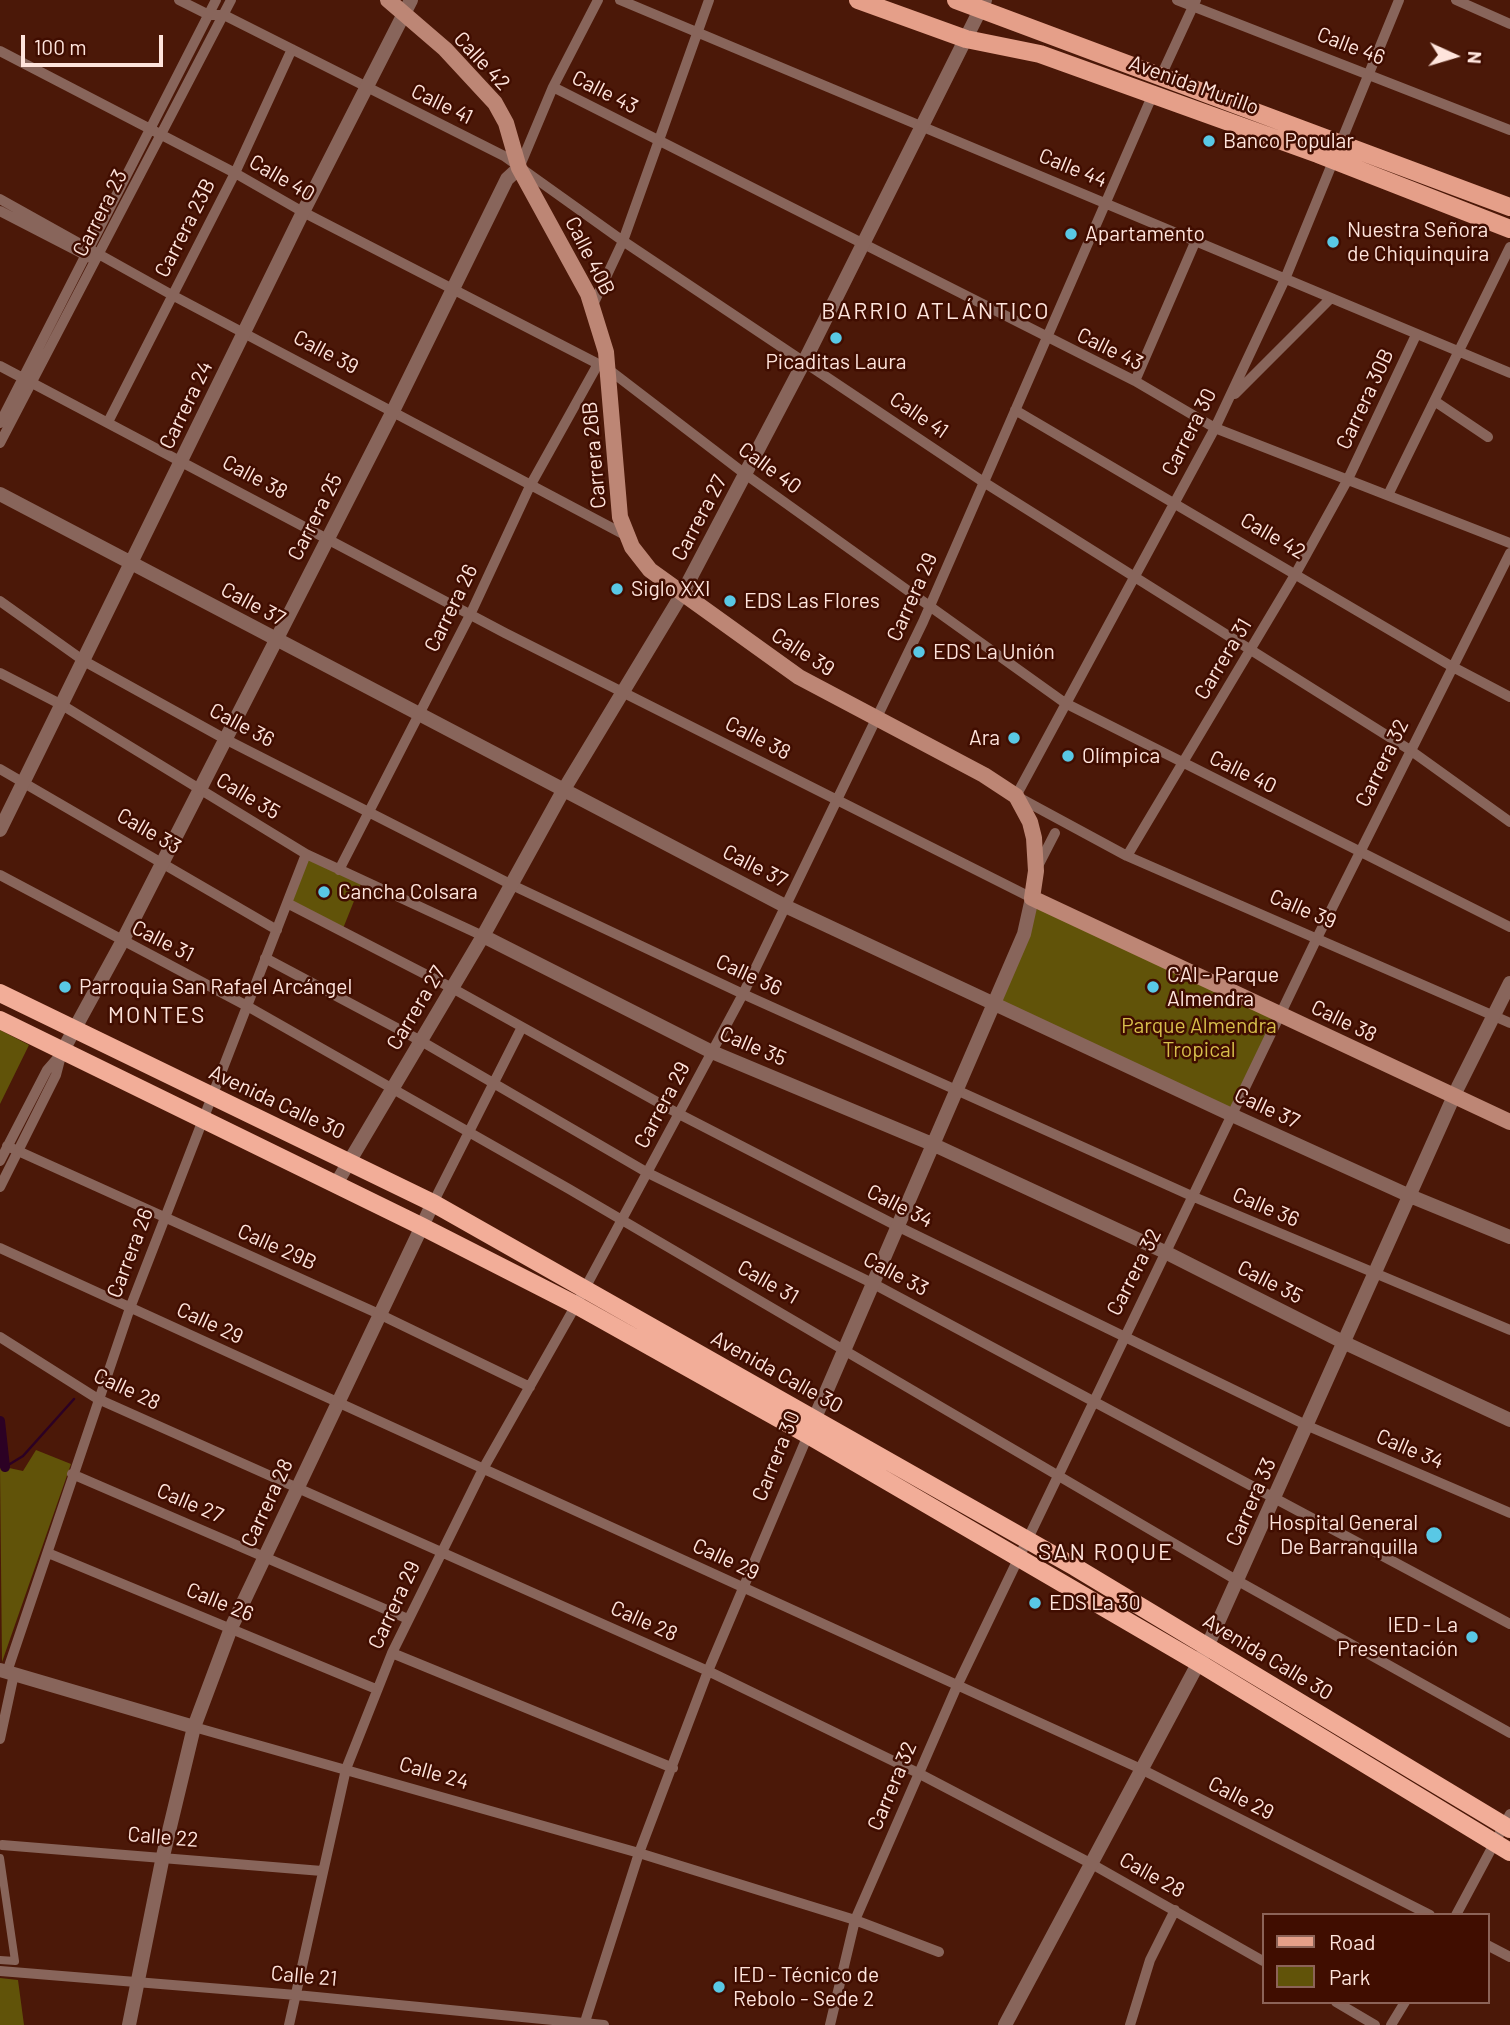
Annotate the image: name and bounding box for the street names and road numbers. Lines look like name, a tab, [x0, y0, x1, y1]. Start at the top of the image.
street label: Calle 46	[1313, 22, 1389, 70]
street label: Calle 42	[449, 26, 515, 96]
street label: Avenida Murillo	[1126, 50, 1262, 120]
street label: Calle 43	[568, 65, 642, 119]
street label: Calle 41	[407, 78, 477, 130]
street label: Calle 44	[1035, 143, 1111, 193]
street label: Calle 40	[245, 149, 319, 207]
street label: Carrera 23	[67, 165, 133, 261]
street label: Carrera 23B	[149, 174, 221, 282]
street label: Calle 40B	[559, 212, 621, 300]
street label: Calle 43	[1073, 322, 1147, 376]
street label: Calle 39	[289, 324, 363, 380]
street label: Carrera 30B	[1331, 345, 1399, 453]
street label: Carrera 24	[154, 357, 218, 453]
street label: Carrera 30	[1156, 384, 1222, 480]
street label: Calle 41	[885, 386, 953, 444]
street label: Carrera 26B	[577, 400, 611, 510]
street label: Calle 40	[734, 437, 806, 499]
street label: Calle 38	[218, 449, 292, 505]
street label: Carrera 25	[282, 469, 348, 565]
street label: Carrera 27	[666, 471, 732, 565]
street label: Calle 42	[1236, 507, 1310, 565]
street label: Carrera 29	[881, 549, 943, 645]
street label: Carrera 26	[419, 560, 483, 656]
street label: Calle 37	[217, 577, 289, 631]
street label: Carrera 31	[1189, 614, 1257, 704]
street label: Calle 39	[767, 622, 839, 682]
street label: Calle 36	[205, 697, 279, 753]
street label: Calle 38	[721, 711, 795, 765]
street label: Carrera 32	[1350, 715, 1414, 811]
street label: Calle 40	[1205, 745, 1281, 799]
street label: Calle 35	[212, 767, 284, 825]
street label: Calle 33	[112, 803, 186, 859]
street label: Calle 37	[718, 839, 792, 893]
street label: Calle 39	[1266, 884, 1340, 934]
street label: Calle 31	[128, 915, 198, 967]
street label: Calle 36	[712, 949, 786, 1001]
street label: Carrera 27	[381, 961, 451, 1055]
street label: Calle 38	[1307, 994, 1381, 1048]
street label: Calle 35	[716, 1021, 790, 1071]
street label: Carrera 29	[629, 1057, 695, 1153]
street label: Avenida Calle 30	[205, 1059, 349, 1145]
street label: Calle 37	[1230, 1082, 1304, 1134]
street label: Calle 34	[863, 1179, 937, 1233]
street label: Calle 36	[1229, 1182, 1303, 1232]
street label: Carrera 26	[101, 1204, 159, 1302]
street label: Calle 29B	[234, 1218, 320, 1276]
street label: Carrera 32	[1101, 1224, 1167, 1320]
street label: Calle 33	[859, 1246, 933, 1302]
street label: Calle 31	[733, 1254, 803, 1310]
street label: Calle 35	[1233, 1255, 1307, 1309]
street label: Calle 29	[173, 1297, 247, 1349]
street label: Avenida Calle 30	[707, 1325, 847, 1419]
street label: Calle 28	[90, 1363, 164, 1415]
street label: Carrera 30	[747, 1407, 805, 1505]
street label: Calle 34	[1373, 1424, 1447, 1474]
street label: Carrera 33	[1220, 1454, 1282, 1550]
street label: Carrera 28	[236, 1455, 298, 1551]
street label: Calle 27	[153, 1478, 227, 1528]
street label: Calle 29	[689, 1533, 763, 1585]
street label: Carrera 29	[363, 1557, 425, 1653]
street label: Calle 26	[183, 1577, 257, 1627]
street label: Calle 28	[607, 1595, 681, 1647]
street label: Avenida Calle 30	[1198, 1608, 1338, 1706]
street label: Carrera 32	[862, 1738, 922, 1834]
street label: Calle 24	[396, 1751, 472, 1795]
street label: Calle 29	[1204, 1771, 1278, 1825]
street label: Calle 22	[127, 1821, 199, 1853]
street label: Calle 28	[1115, 1847, 1189, 1903]
street label: Calle 21	[270, 1961, 338, 1991]

